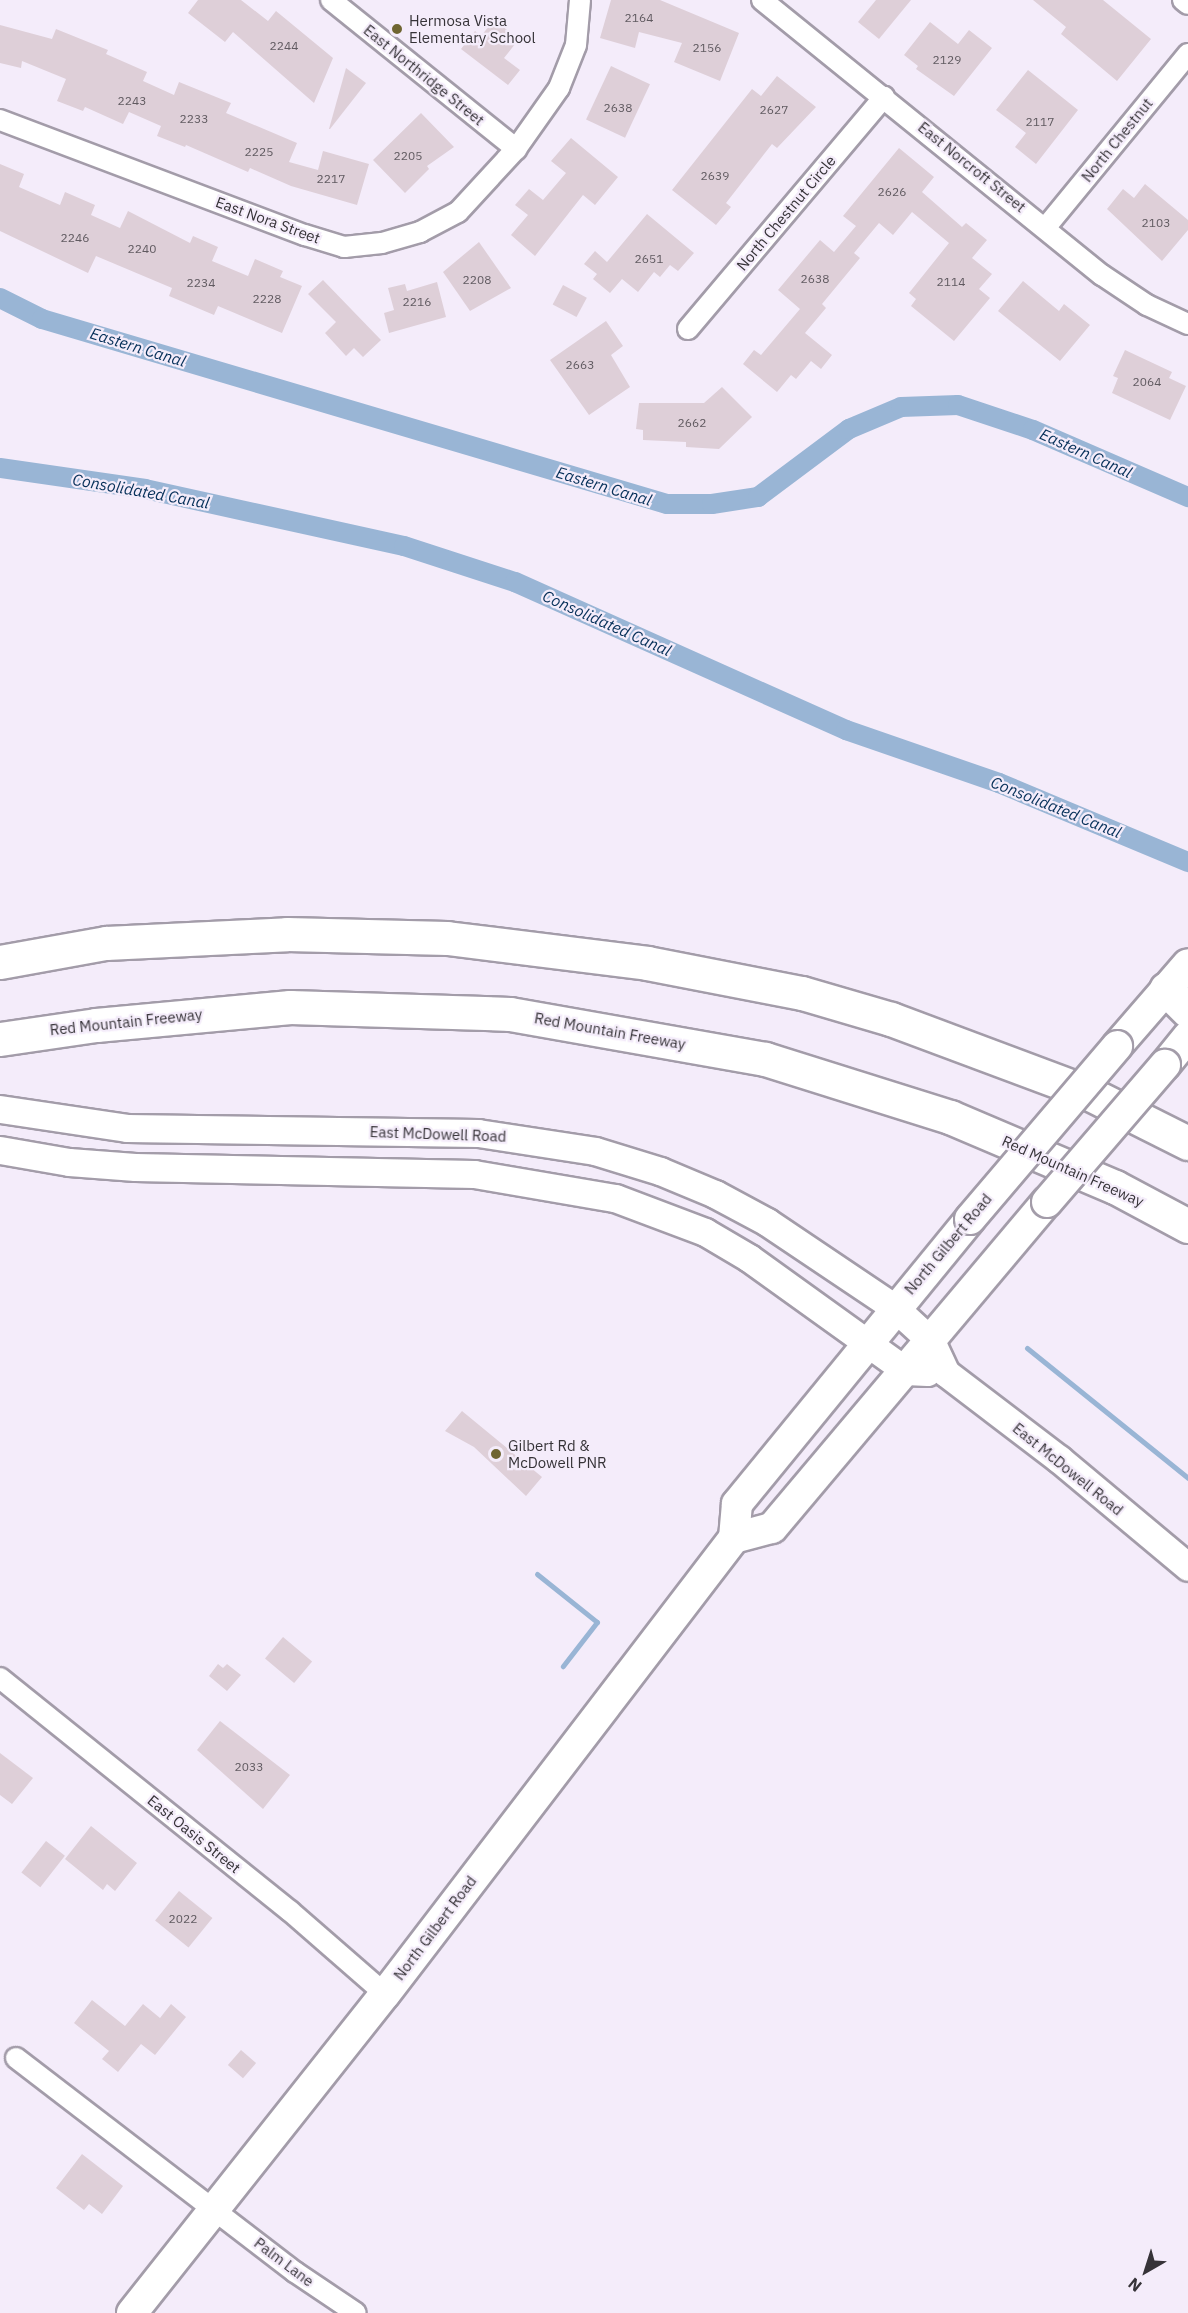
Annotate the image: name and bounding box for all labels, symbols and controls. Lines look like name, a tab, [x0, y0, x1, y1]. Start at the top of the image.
place label: Hermosa Vista Elementary School	[409, 11, 536, 46]
house number: 2164	[625, 11, 653, 25]
street label: East Northridge Street	[360, 21, 488, 129]
marker: Hermosa Vista Elementary School	[390, 22, 404, 36]
house number: 2244	[270, 39, 298, 53]
house number: 2156	[693, 41, 721, 55]
house number: 2129	[933, 53, 961, 67]
house number: 2243	[118, 94, 146, 108]
street label: North Chestnut	[1078, 94, 1156, 186]
house number: 2638	[604, 101, 632, 115]
house number: 2627	[760, 103, 788, 117]
house number: 2233	[180, 112, 208, 126]
house number: 2117	[1026, 115, 1054, 129]
street label: East Norcroft Street	[915, 118, 1029, 216]
house number: 2225	[245, 145, 273, 159]
house number: 2205	[394, 149, 422, 163]
street label: North Chestnut Circle	[733, 152, 839, 274]
house number: 2639	[701, 169, 729, 183]
house number: 2217	[317, 172, 345, 186]
house number: 2626	[878, 185, 906, 199]
street label: East Nora Street	[213, 193, 323, 247]
house number: 2103	[1142, 216, 1170, 230]
house number: 2246	[61, 231, 89, 245]
house number: 2240	[128, 242, 156, 256]
house number: 2651	[635, 252, 663, 266]
house number: 2638	[801, 272, 829, 286]
house number: 2208	[463, 273, 491, 287]
house number: 2114	[937, 275, 965, 289]
house number: 2234	[187, 276, 215, 290]
house number: 2228	[253, 292, 281, 306]
house number: 2216	[403, 295, 431, 309]
water label: Eastern Canal	[88, 323, 188, 371]
house number: 2663	[566, 358, 594, 372]
house number: 2064	[1133, 375, 1161, 389]
house number: 2662	[678, 416, 706, 430]
water label: Eastern Canal	[1037, 424, 1135, 482]
water label: Eastern Canal	[554, 462, 654, 510]
water label: Consolidated Canal	[71, 470, 211, 512]
water label: Consolidated Canal	[540, 586, 674, 660]
water label: Consolidated Canal	[988, 772, 1124, 842]
street label: Red Mountain Freeway	[49, 1005, 203, 1039]
street label: Red Mountain Freeway	[533, 1009, 687, 1053]
street label: East McDowell Road	[369, 1123, 507, 1145]
street label: Red Mountain Freeway	[999, 1132, 1147, 1210]
street label: North Gilbert Road	[901, 1190, 995, 1298]
street label: East McDowell Road	[1009, 1419, 1127, 1519]
place label: Gilbert Rd & McDowell PNR	[508, 1436, 607, 1471]
marker: Gilbert Rd & McDowell PNR	[489, 1447, 503, 1461]
house number: 2033	[235, 1760, 263, 1774]
street label: East Oasis Street	[144, 1791, 244, 1877]
street label: North Gilbert Road	[390, 1872, 480, 1984]
house number: 2022	[169, 1912, 197, 1926]
street label: Palm Lane	[251, 2234, 317, 2290]
north arrow	[1116, 2241, 1176, 2301]
text: N	[1124, 2274, 1145, 2296]

